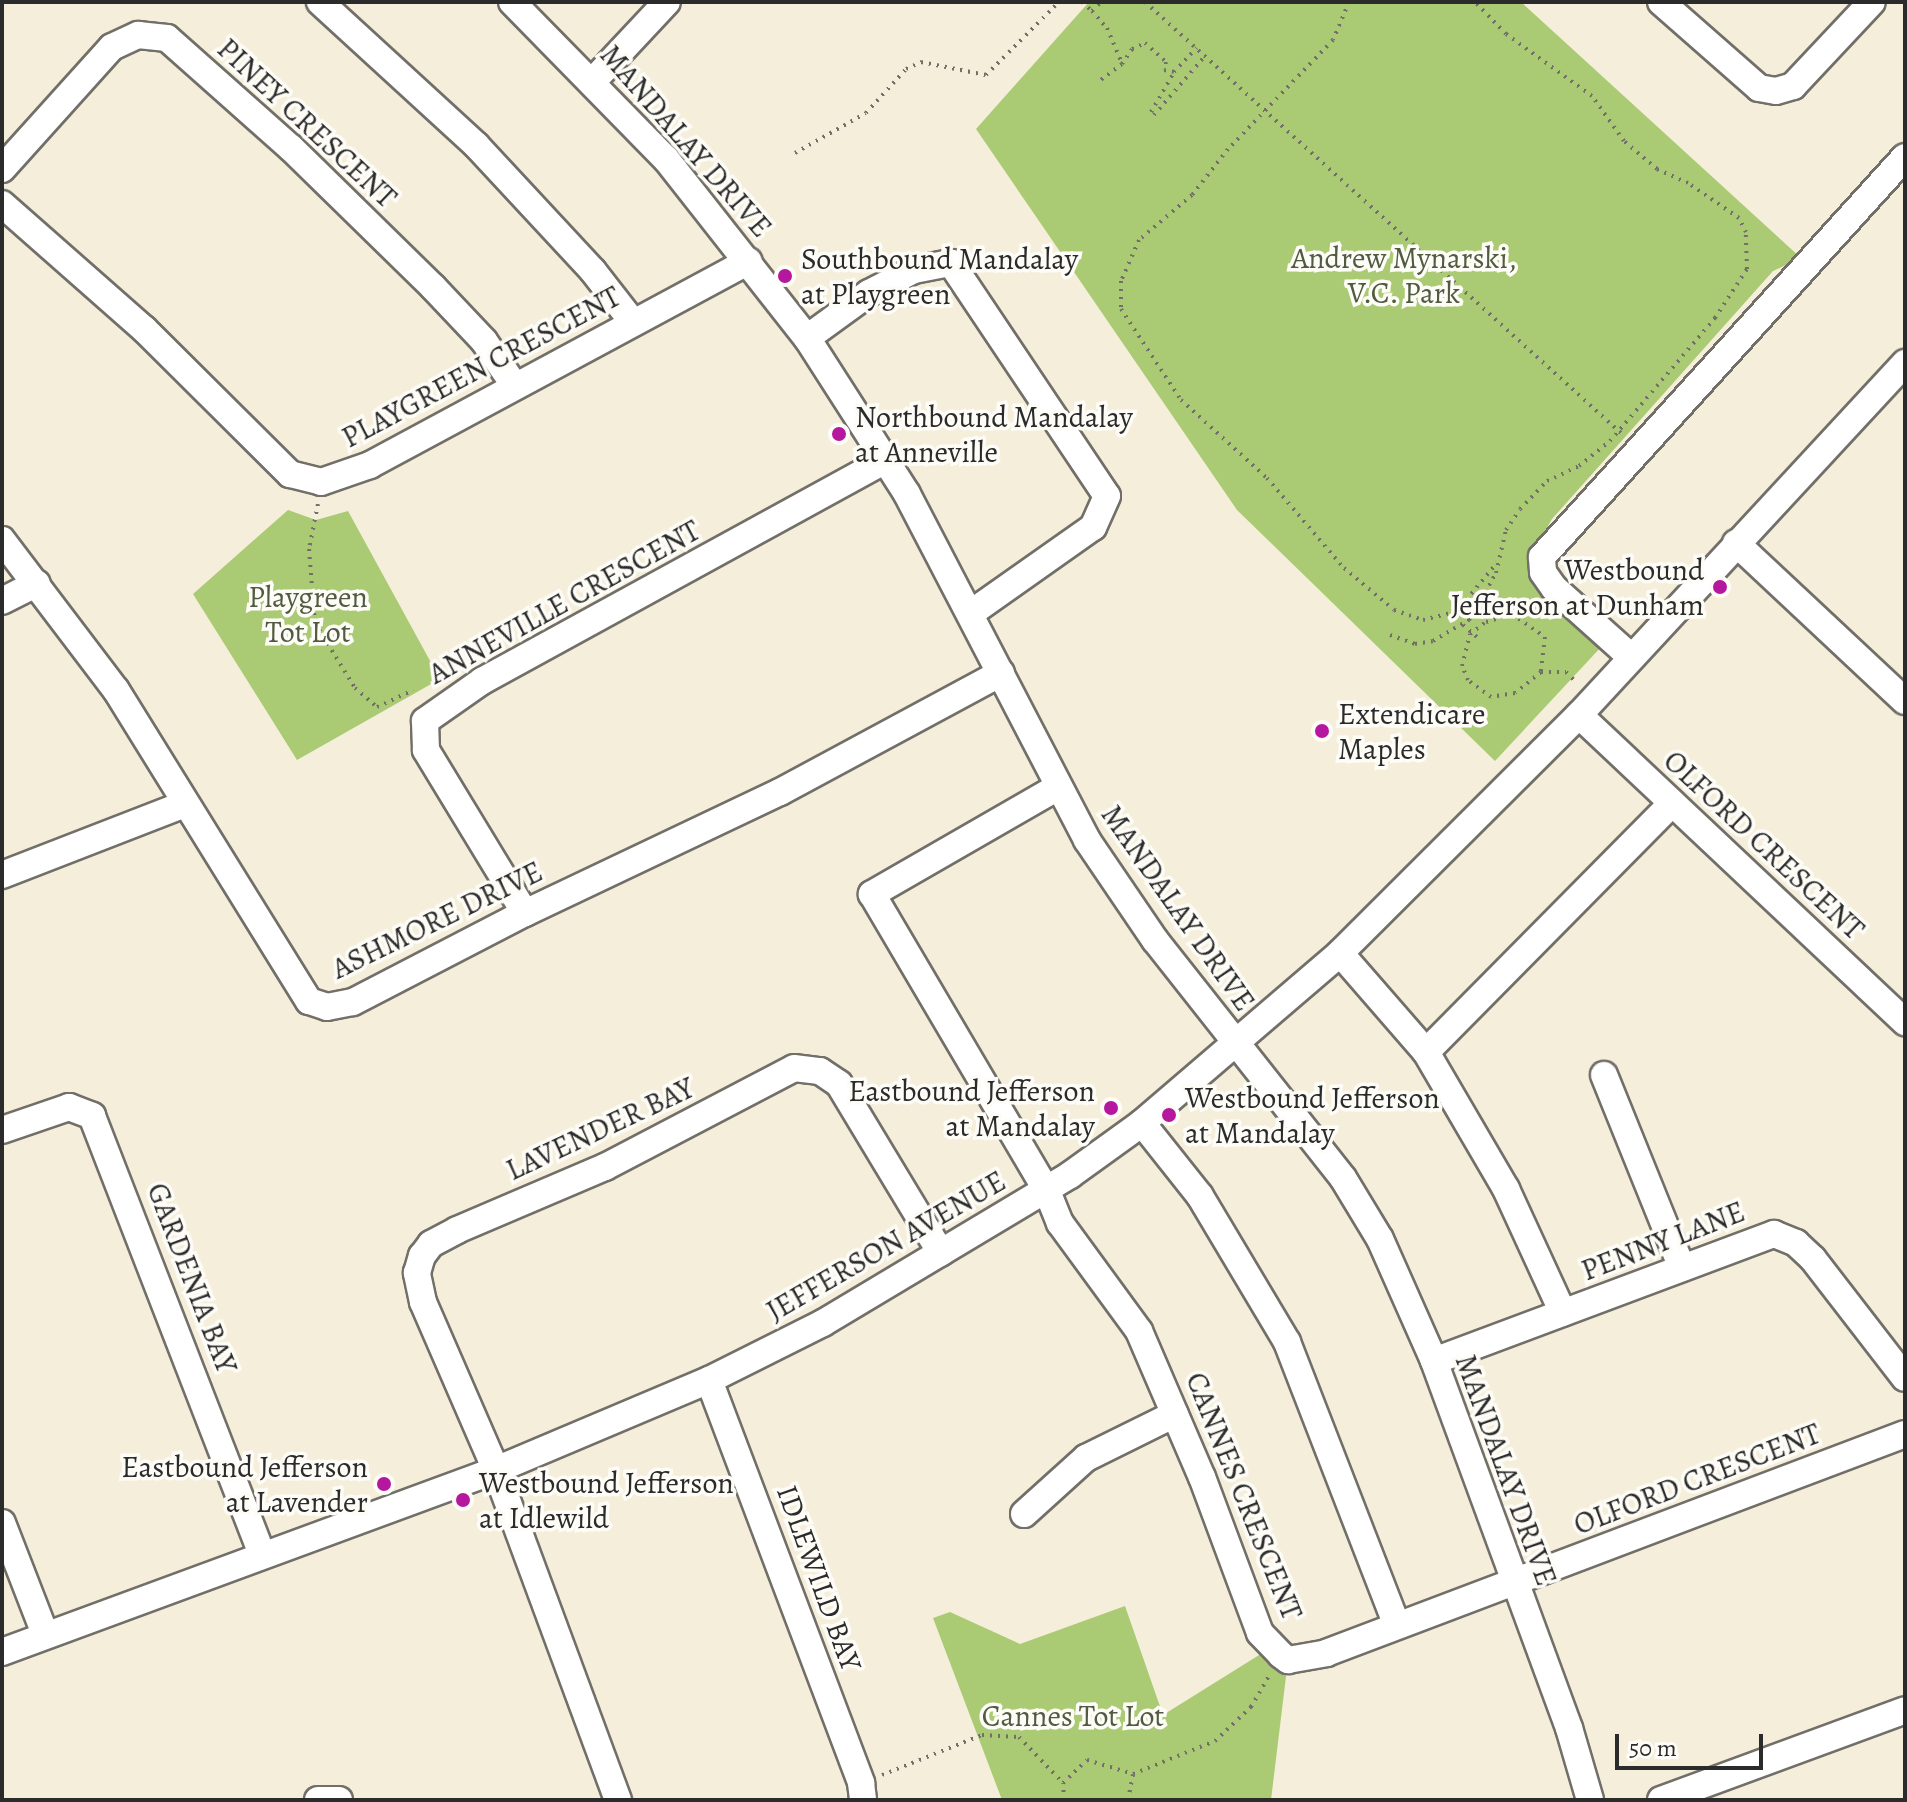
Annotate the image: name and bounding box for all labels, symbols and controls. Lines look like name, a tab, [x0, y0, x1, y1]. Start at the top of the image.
street label: PINEY CRESCENT	[210, 31, 404, 215]
street label: MANDALAY DRIVE	[593, 37, 779, 245]
park label: Andrew Mynarski, V.C. Park	[1291, 240, 1517, 310]
place label: Southbound Mandalay at Playgreen	[801, 241, 1078, 312]
marker: Southbound Mandalay at Playgreen	[776, 267, 794, 285]
street label: PLAYGREEN CRESCENT	[336, 278, 626, 456]
place label: Northbound Mandalay at Anneville	[855, 399, 1133, 470]
marker: Northbound Mandalay at Anneville	[830, 425, 848, 443]
street label: ANNEVILLE CRESCENT	[422, 512, 706, 692]
place label: Westbound Jefferson at Dunham	[1451, 552, 1704, 622]
marker: Westbound Jefferson at Dunham	[1711, 578, 1729, 596]
park label: Playgreen Tot Lot	[248, 579, 368, 650]
place label: Extendicare Maples	[1338, 696, 1485, 766]
marker: Extendicare Maples	[1313, 722, 1331, 740]
street label: OLFORD CRESCENT	[1656, 743, 1872, 947]
street label: MANDALAY DRIVE	[1093, 798, 1263, 1018]
street label: ASHMORE DRIVE	[326, 853, 548, 987]
street label: LAVENDER BAY	[500, 1070, 700, 1188]
place label: Eastbound Jefferson at Mandalay	[848, 1073, 1095, 1144]
place label: Westbound Jefferson at Mandalay	[1185, 1080, 1440, 1150]
marker: Eastbound Jefferson at Mandalay	[1102, 1099, 1120, 1117]
marker: Westbound Jefferson at Mandalay	[1160, 1106, 1178, 1124]
street label: JEFFERSON AVENUE	[760, 1163, 1012, 1329]
street label: GARDENIA BAY	[139, 1178, 245, 1378]
street label: PENNY LANE	[1576, 1193, 1750, 1289]
street label: MANDALAY DRIVE	[1447, 1349, 1565, 1591]
street label: CANNES CRESCENT	[1178, 1367, 1310, 1625]
street label: OLFORD CRESCENT	[1569, 1415, 1825, 1543]
place label: Eastbound Jefferson at Lavender	[121, 1449, 368, 1520]
place label: Westbound Jefferson at Idlewild	[479, 1465, 734, 1536]
marker: Eastbound Jefferson at Lavender	[375, 1475, 393, 1493]
street label: IDLEWILD BAY	[769, 1480, 869, 1676]
marker: Westbound Jefferson at Idlewild	[454, 1491, 472, 1509]
park label: Cannes Tot Lot	[982, 1698, 1164, 1734]
scale bar	[1619, 1718, 1767, 1768]
text: 50 m	[1629, 1732, 1677, 1764]

